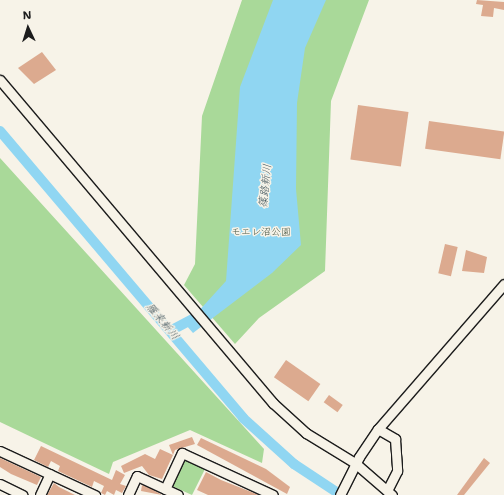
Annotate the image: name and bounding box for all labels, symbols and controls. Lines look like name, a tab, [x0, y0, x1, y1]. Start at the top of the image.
north arrow	[8, 8, 48, 48]
text: N	[22, 8, 32, 23]
water label: 篠路新川	[257, 163, 275, 209]
park label: モエレ沼公園	[231, 226, 291, 238]
water label: 雁来新川	[143, 301, 181, 343]

